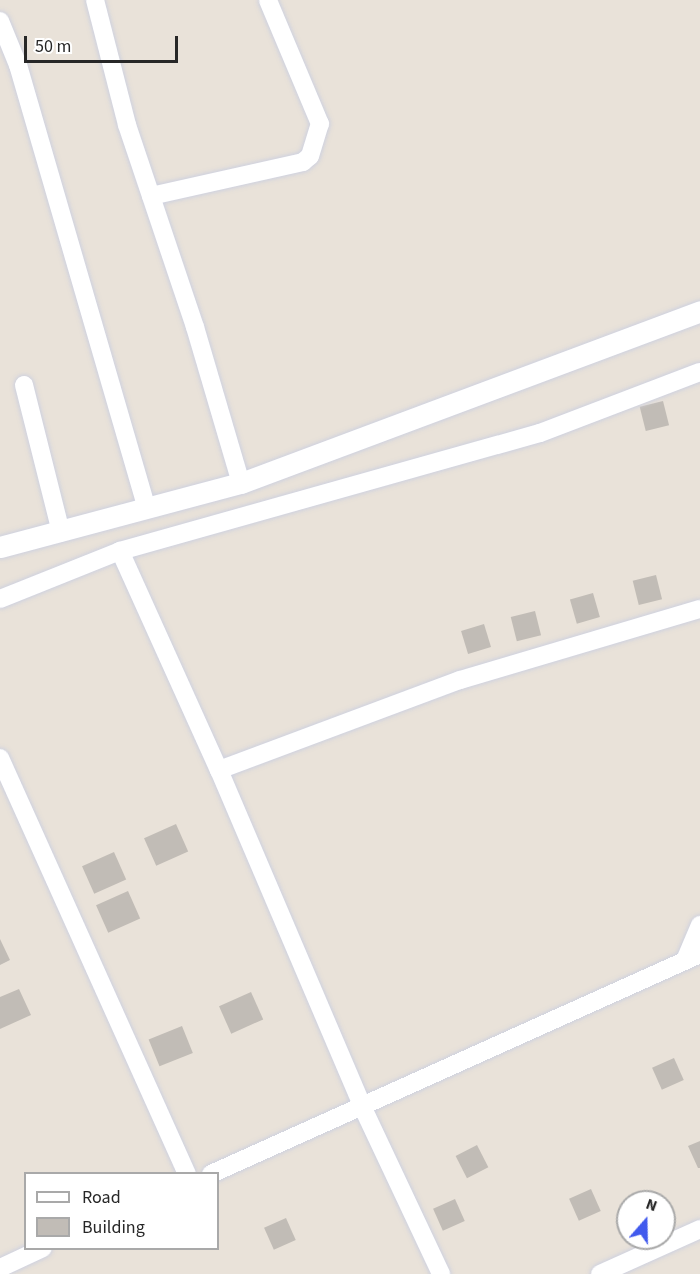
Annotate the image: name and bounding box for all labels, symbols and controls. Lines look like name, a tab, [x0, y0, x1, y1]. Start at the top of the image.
scale bar	[27, 24, 182, 62]
text: 50 m	[35, 34, 71, 59]
legend	[24, 1172, 219, 1250]
text: Road	[82, 1185, 121, 1210]
north arrow	[616, 1190, 676, 1250]
text: N	[643, 1193, 660, 1217]
text: Building	[82, 1215, 145, 1240]

